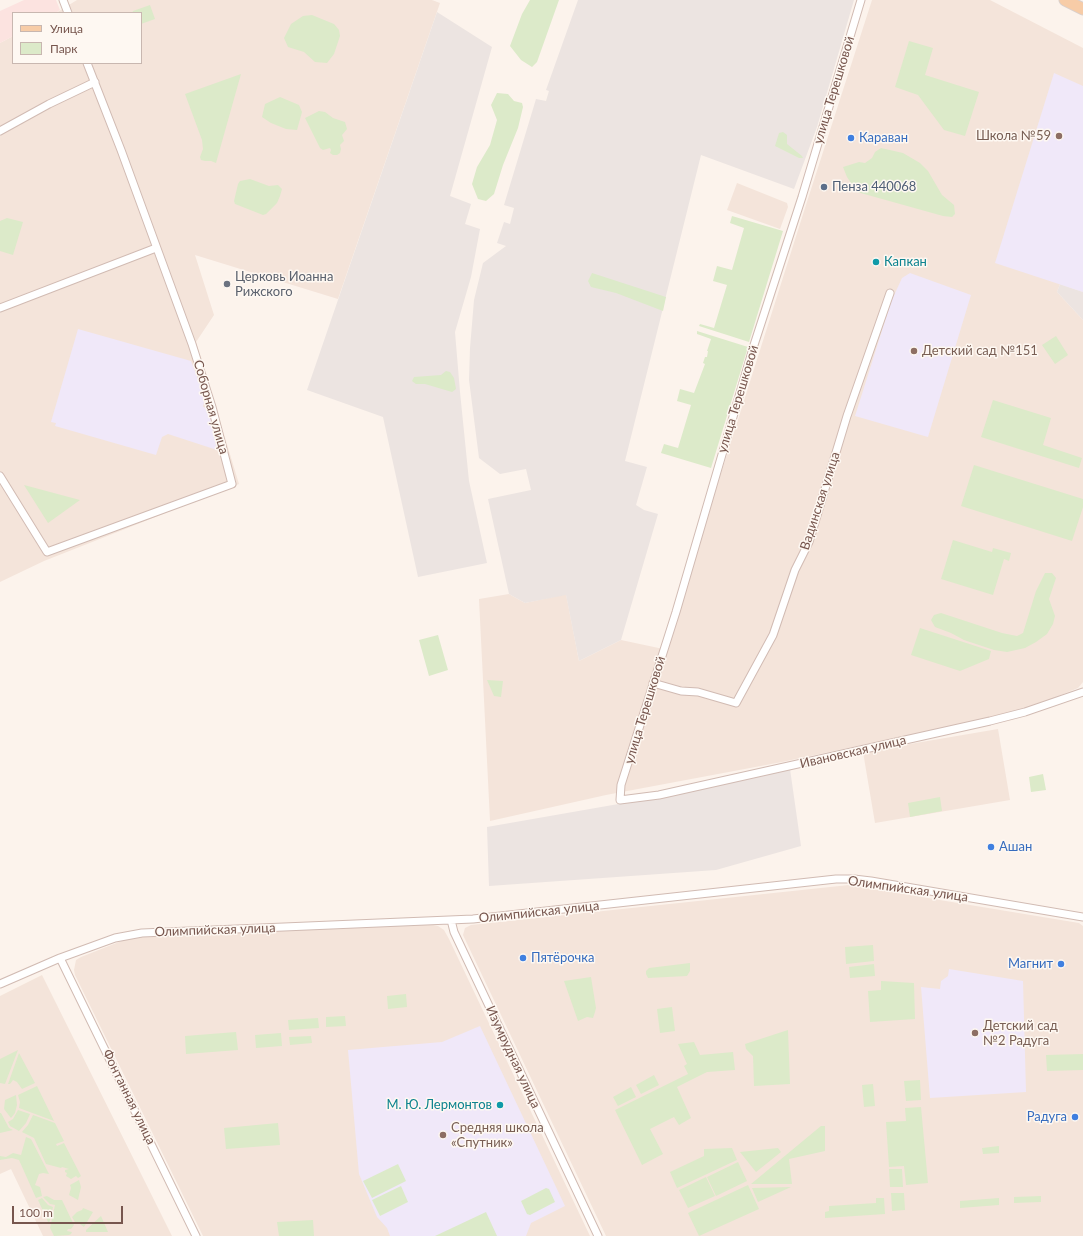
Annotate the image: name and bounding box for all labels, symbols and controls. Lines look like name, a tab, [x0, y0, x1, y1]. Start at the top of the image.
legend	[12, 12, 142, 64]
text: Улица	[50, 21, 83, 36]
street label: улица Терешковой	[810, 34, 858, 146]
text: Парк	[50, 41, 78, 56]
place label: Школа №59	[976, 128, 1051, 144]
place label: Караван	[859, 130, 908, 146]
marker: Школа №59	[1054, 131, 1064, 141]
marker: Караван	[846, 133, 856, 143]
place label: Пенза 440068	[832, 179, 916, 195]
marker: Пенза 440068	[819, 182, 829, 192]
place label: Капкан	[884, 254, 927, 270]
marker: Капкан	[871, 257, 881, 267]
place label: Церковь Иоанна Рижского	[235, 269, 333, 300]
marker: Церковь Иоанна Рижского	[222, 279, 232, 289]
street label: улица Терешковой	[714, 343, 762, 455]
place label: Детский сад №151	[922, 343, 1038, 359]
marker: Детский сад №151	[909, 346, 919, 356]
street label: Соборная улица	[190, 358, 232, 456]
street label: Вадинская улица	[797, 450, 843, 552]
street label: улица Терешковой	[621, 654, 669, 766]
street label: Ивановская улица	[798, 732, 908, 772]
place label: Ашан	[999, 839, 1032, 855]
marker: Ашан	[986, 842, 996, 852]
street label: Олимпийская улица	[847, 873, 969, 905]
street label: Олимпийская улица	[478, 898, 600, 926]
street label: Олимпийская улица	[154, 920, 276, 940]
place label: Пятёрочка	[531, 950, 595, 966]
marker: Пятёрочка	[518, 953, 528, 963]
place label: Магнит	[1008, 956, 1053, 972]
marker: Магнит	[1056, 959, 1066, 969]
street label: Изумрудная улица	[482, 1003, 544, 1111]
place label: Детский сад №2 Радуга	[983, 1018, 1058, 1049]
marker: Детский сад №2 Радуга	[970, 1028, 980, 1038]
street label: Фонтанная улица	[99, 1047, 159, 1147]
place label: М. Ю. Лермонтов	[387, 1097, 492, 1113]
marker: М. Ю. Лермонтов	[495, 1100, 505, 1110]
place label: Радуга	[1027, 1109, 1067, 1125]
marker: Радуга	[1070, 1112, 1080, 1122]
place label: Средняя школа «Спутник»	[451, 1120, 544, 1151]
marker: Средняя школа «Спутник»	[438, 1130, 448, 1140]
scale bar	[14, 1198, 125, 1224]
text: 100 m	[19, 1205, 53, 1220]

